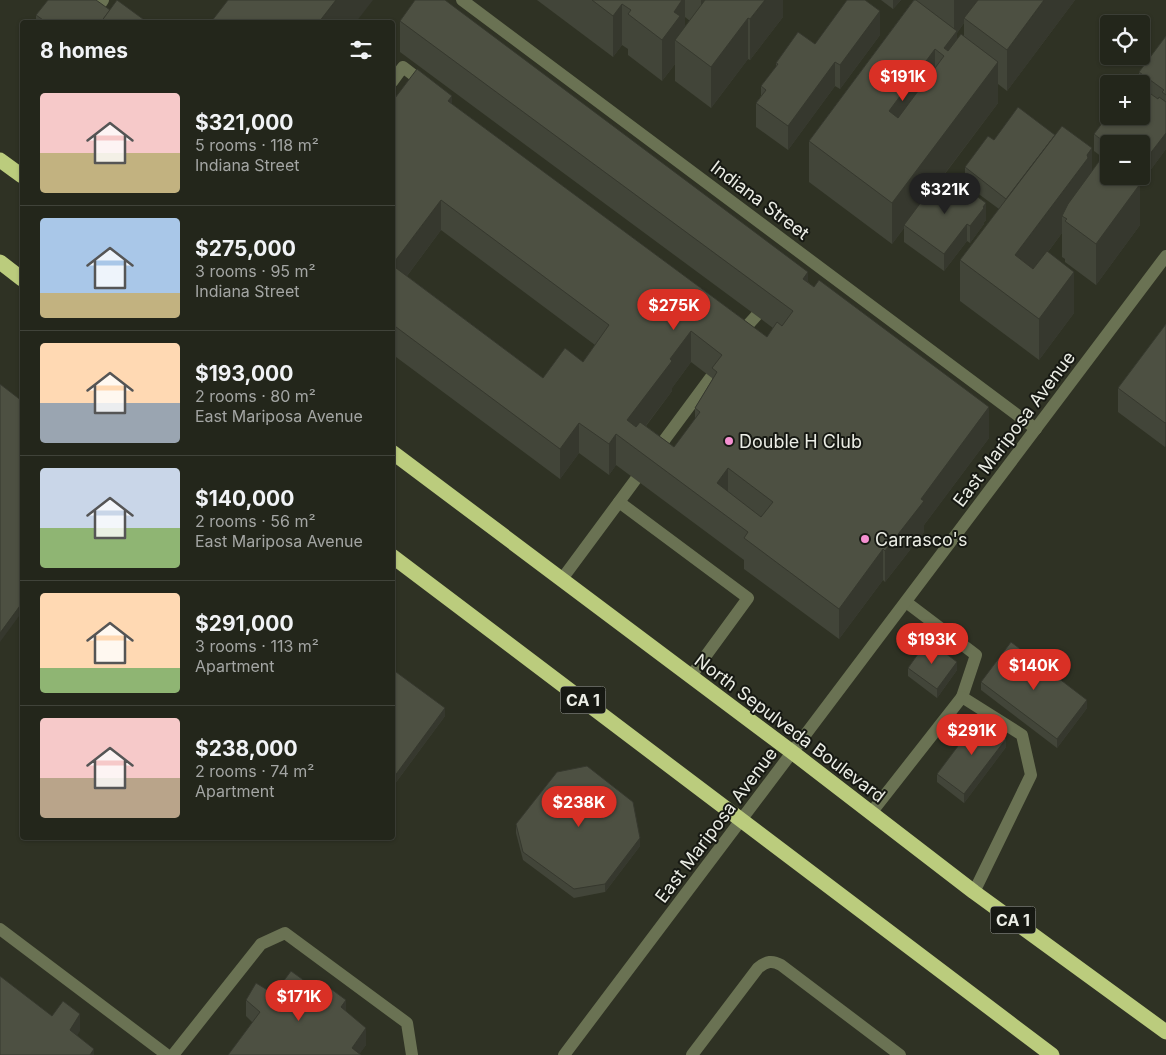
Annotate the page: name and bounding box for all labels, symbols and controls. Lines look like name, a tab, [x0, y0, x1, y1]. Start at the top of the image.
map controls	[1100, 15, 1150, 185]
button: locate	[1100, 15, 1150, 65]
icon: filters	[347, 36, 375, 64]
text: 8 homes	[40, 38, 128, 63]
pin: $191K	[868, 59, 938, 102]
text: $191K	[880, 66, 926, 86]
button: +	[1100, 75, 1150, 125]
text: $321,000	[195, 110, 293, 135]
icon: home	[80, 113, 140, 173]
text: 5 rooms · 118 m²	[195, 135, 319, 155]
button: −	[1100, 135, 1150, 185]
text: Indiana Street	[195, 155, 300, 175]
street label: Indiana Street	[707, 156, 813, 244]
pin: $321K	[910, 172, 980, 215]
text: $321K	[920, 179, 970, 199]
text: $275,000	[195, 236, 296, 261]
icon: home	[80, 238, 140, 298]
text: 3 rooms · 95 m²	[195, 261, 316, 281]
text: Indiana Street	[195, 281, 300, 301]
pin: $275K	[639, 288, 709, 331]
text: $275K	[648, 295, 700, 315]
street label: East Mariposa Avenue	[949, 347, 1079, 511]
text: $193,000	[195, 361, 293, 386]
icon: home	[80, 363, 140, 423]
text: 2 rooms · 80 m²	[195, 386, 316, 406]
text: East Mariposa Avenue	[195, 406, 363, 426]
place label: Double H Club	[739, 431, 862, 452]
marker: Double H Club	[723, 435, 735, 447]
text: $140,000	[195, 486, 294, 511]
icon: home	[80, 488, 140, 548]
text: 2 rooms · 56 m²	[195, 511, 316, 531]
place label: Carrasco's	[875, 529, 967, 550]
text: East Mariposa Avenue	[195, 531, 363, 551]
marker: Carrasco's	[859, 533, 871, 545]
text: $291,000	[195, 611, 294, 636]
icon: home	[80, 613, 140, 673]
pin: $193K	[897, 622, 967, 665]
text: $193K	[907, 629, 957, 649]
text: 3 rooms · 113 m²	[195, 636, 319, 656]
pin: $140K	[999, 648, 1069, 691]
street label: North Sepulveda Boulevard	[691, 650, 889, 806]
text: $140K	[1009, 655, 1059, 675]
text: Apartment	[195, 656, 275, 676]
road number: CA 1	[560, 686, 606, 714]
pin: $291K	[937, 714, 1007, 756]
text: $291K	[947, 720, 997, 740]
text: $238,000	[195, 736, 298, 761]
icon: home	[80, 738, 140, 798]
street label: East Mariposa Avenue	[651, 743, 781, 907]
text: 2 rooms · 74 m²	[195, 761, 314, 781]
text: Apartment	[195, 781, 275, 801]
pin: $238K	[544, 786, 614, 828]
text: $238K	[553, 792, 605, 812]
road number: CA 1	[990, 906, 1036, 934]
pin: $171K	[264, 980, 334, 1022]
text: $171K	[276, 986, 322, 1006]

